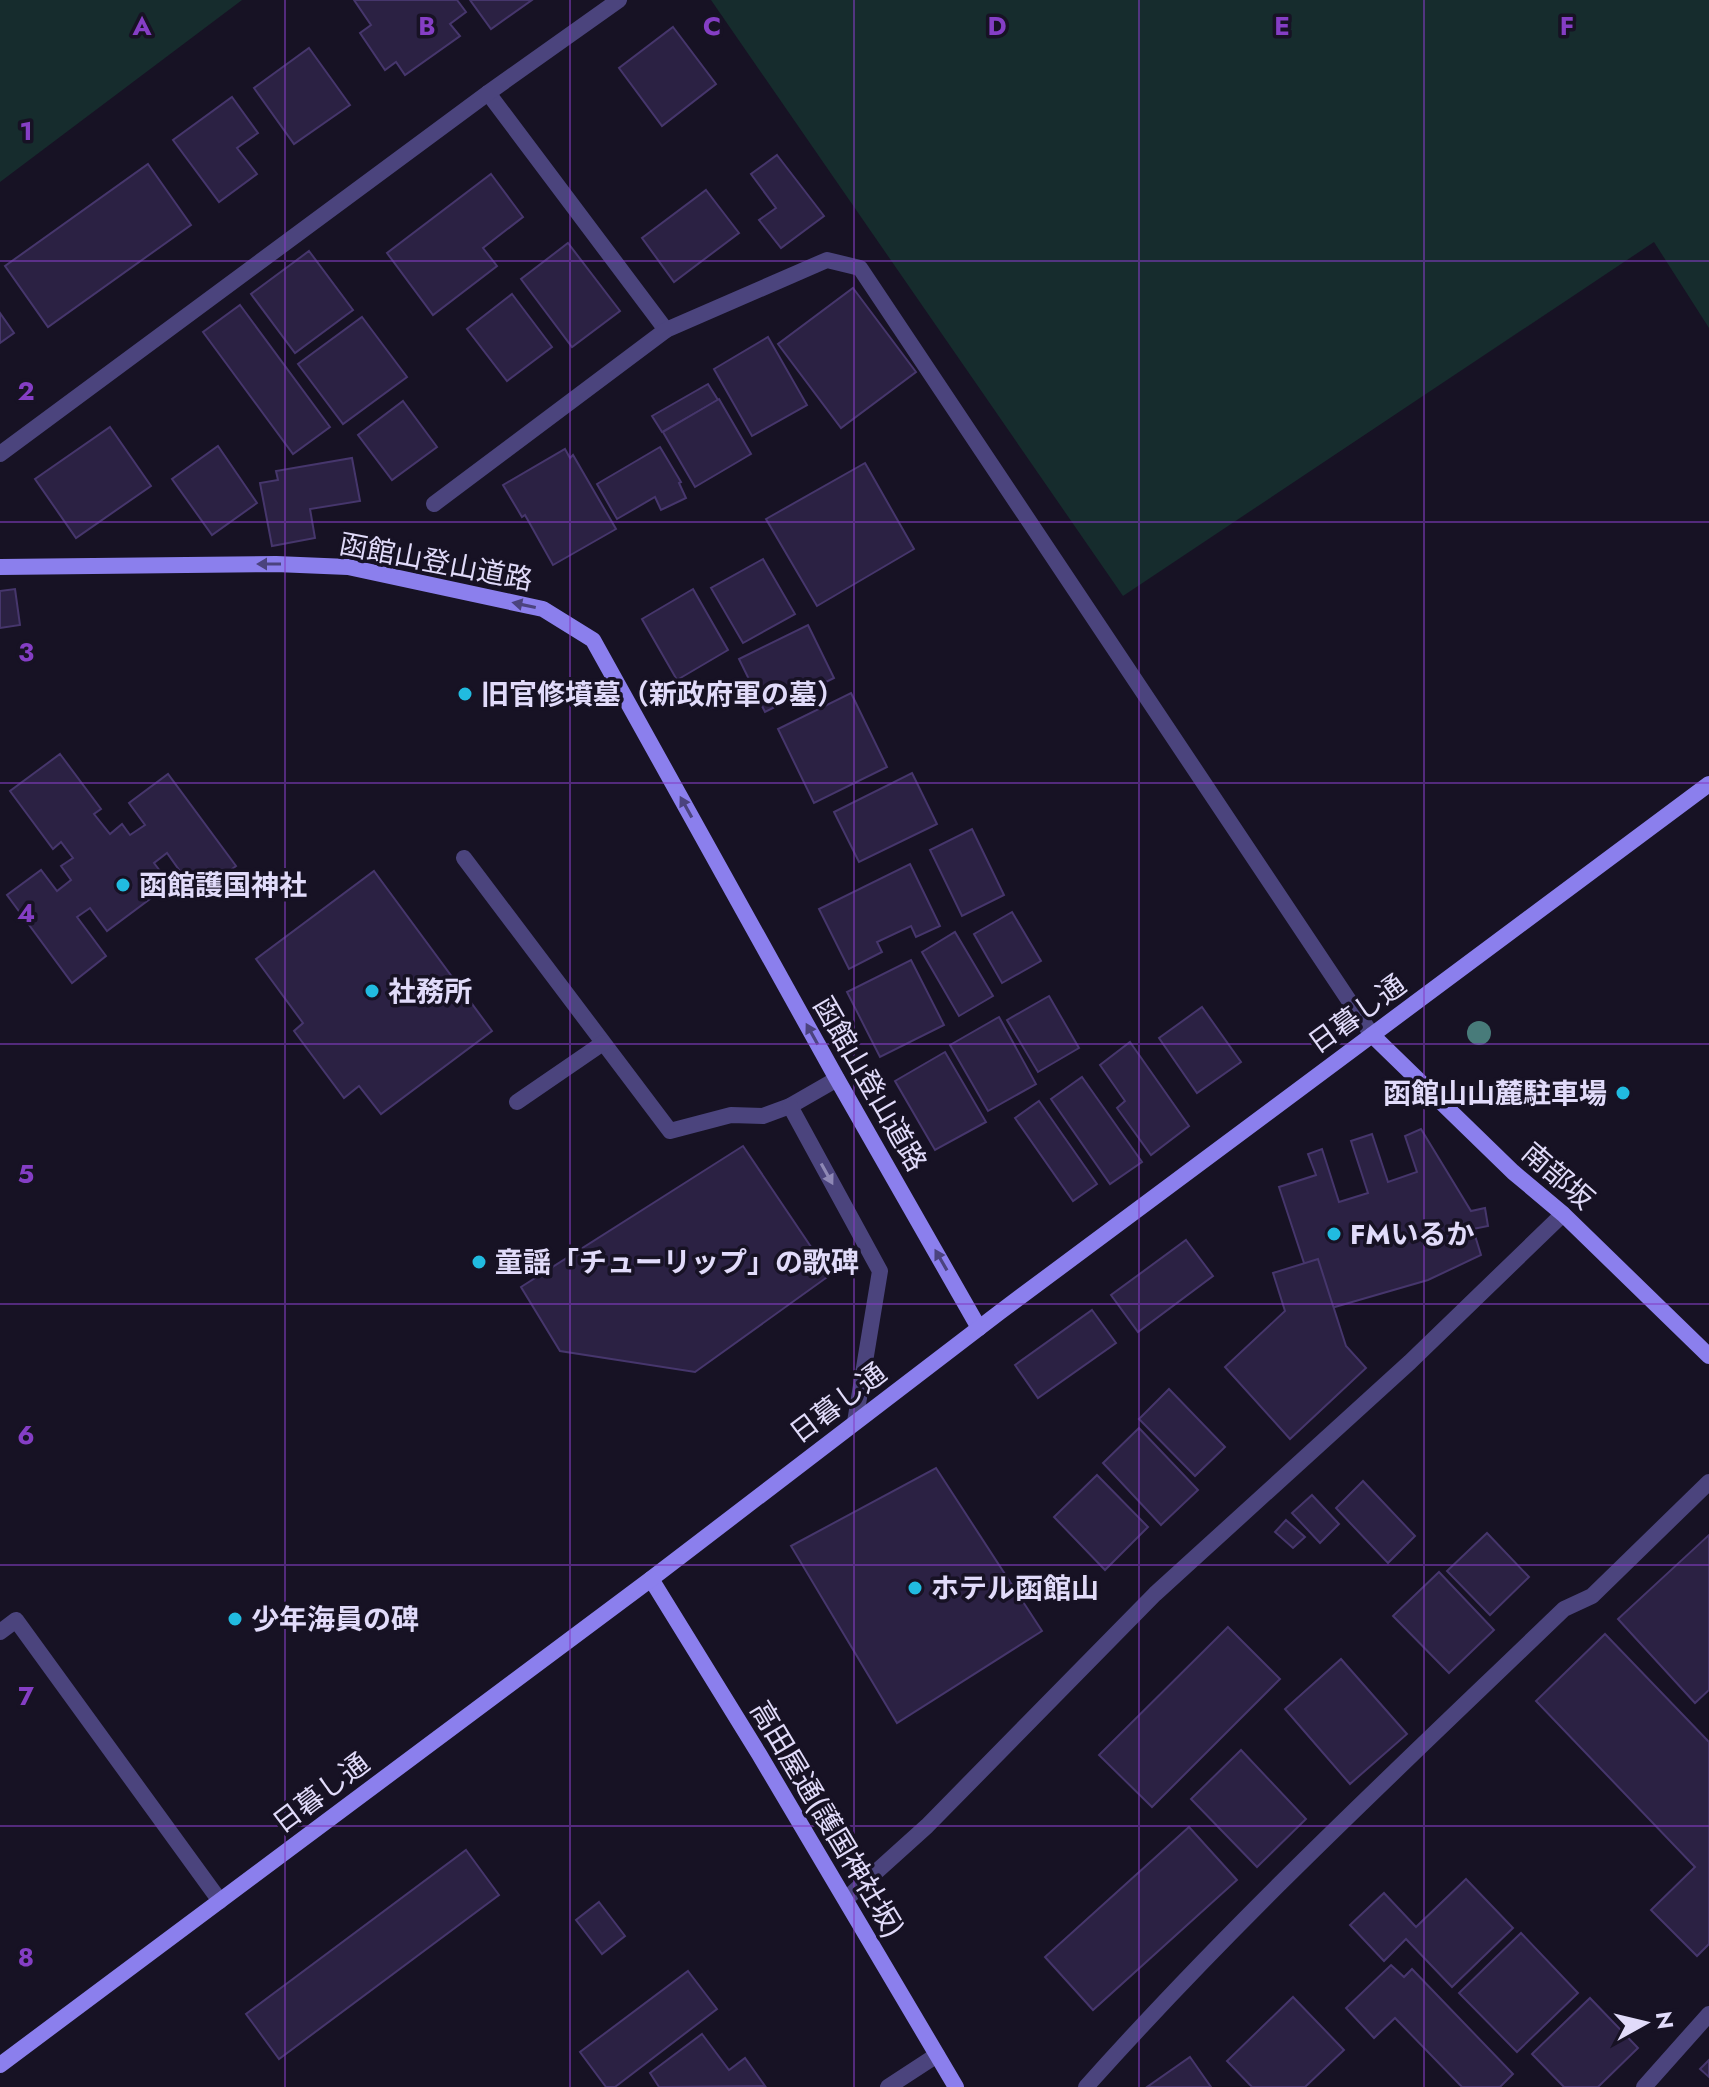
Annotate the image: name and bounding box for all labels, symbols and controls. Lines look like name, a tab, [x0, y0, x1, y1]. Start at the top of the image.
text: A	[131, 7, 152, 45]
text: B	[418, 7, 436, 45]
text: C	[703, 7, 721, 45]
text: D	[987, 7, 1007, 45]
text: E	[1274, 7, 1290, 45]
text: F	[1560, 7, 1574, 45]
text: 1	[19, 112, 33, 150]
text: 2	[17, 372, 35, 410]
street label: 函館山登山道路	[336, 523, 536, 601]
one-way arrow	[256, 558, 281, 570]
one-way arrow	[512, 598, 537, 611]
text: 3	[18, 633, 34, 671]
place label: 旧官修墳墓（新政府軍の墓）	[481, 674, 845, 715]
marker: 旧官修墳墓（新政府軍の墓）	[456, 685, 474, 703]
one-way arrow	[679, 795, 692, 818]
place label: 函館護国神社	[139, 865, 307, 906]
marker: 函館護国神社	[114, 876, 132, 894]
text: 4	[17, 894, 35, 932]
street label: 日暮し通	[1300, 964, 1414, 1064]
place label: 社務所	[388, 971, 472, 1012]
marker: 社務所	[363, 982, 381, 1000]
street label: 函館山登山道路	[803, 989, 937, 1179]
one-way arrow	[805, 1023, 819, 1045]
place label: 函館山山麓駐車場	[1383, 1073, 1607, 1114]
marker: 函館山山麓駐車場	[1614, 1084, 1632, 1102]
street label: 南部坂	[1513, 1133, 1603, 1219]
text: 5	[18, 1155, 34, 1193]
one-way arrow	[820, 1163, 834, 1186]
place label: FMいるか	[1350, 1214, 1474, 1255]
marker: FMいるか	[1325, 1225, 1343, 1243]
place label: 童謡「チューリップ」の歌碑	[495, 1242, 859, 1283]
one-way arrow	[934, 1249, 948, 1271]
marker: 童謡「チューリップ」の歌碑	[470, 1253, 488, 1271]
street label: 日暮し通	[781, 1353, 895, 1453]
text: 6	[17, 1416, 35, 1454]
place label: ホテル函館山	[931, 1568, 1099, 1609]
marker: ホテル函館山	[906, 1579, 924, 1597]
place label: 少年海員の碑	[251, 1599, 419, 1640]
marker: 少年海員の碑	[226, 1610, 244, 1628]
text: 7	[18, 1677, 34, 1715]
street label: 高田屋通(護国神社坂)	[740, 1693, 914, 1945]
street label: 日暮し通	[264, 1743, 378, 1843]
text: 8	[18, 1938, 34, 1976]
north arrow	[1605, 1983, 1685, 2063]
text: N	[1648, 2009, 1682, 2031]

